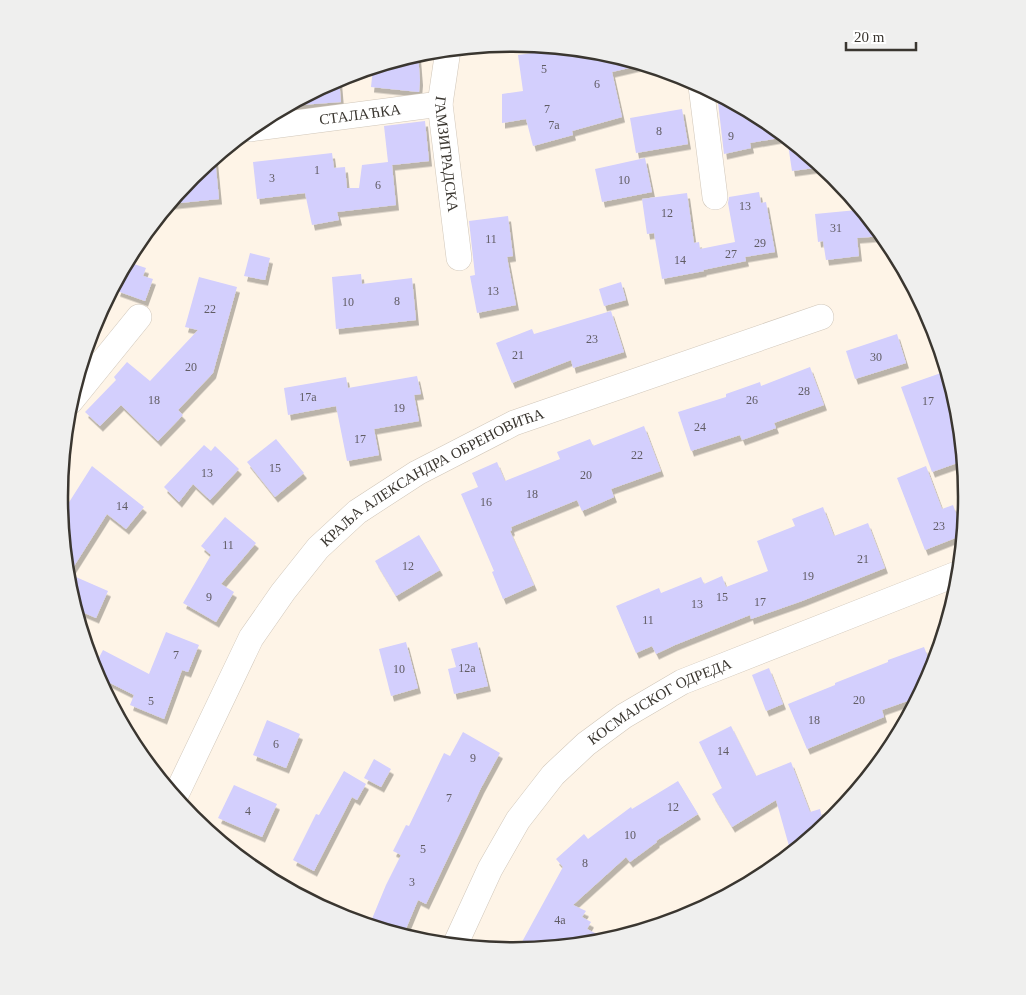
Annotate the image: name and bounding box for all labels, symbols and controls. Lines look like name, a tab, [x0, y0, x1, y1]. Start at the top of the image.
scale bar	[846, 20, 916, 52]
text: 20 m	[854, 29, 885, 45]
house number: 5	[541, 62, 547, 76]
house number: 6	[594, 77, 600, 91]
street label: ГАМЗИГРАДСКА	[432, 95, 461, 213]
street label: СТАЛАЋКА	[318, 101, 402, 128]
house number: 7	[544, 102, 550, 116]
house number: 7a	[548, 118, 560, 132]
house number: 8	[656, 124, 662, 138]
house number: 9	[728, 129, 734, 143]
house number: 1	[314, 163, 320, 177]
house number: 3	[269, 171, 275, 185]
house number: 10	[618, 173, 630, 187]
house number: 6	[375, 178, 381, 192]
house number: 13	[739, 199, 751, 213]
house number: 12	[661, 206, 673, 220]
house number: 31	[830, 221, 842, 235]
house number: 11	[485, 232, 497, 246]
house number: 29	[754, 236, 766, 250]
house number: 27	[725, 247, 737, 261]
house number: 14	[674, 253, 686, 267]
house number: 13	[487, 284, 499, 298]
house number: 8	[394, 294, 400, 308]
house number: 10	[342, 295, 354, 309]
house number: 22	[204, 302, 216, 316]
house number: 23	[586, 332, 598, 346]
house number: 21	[512, 348, 524, 362]
house number: 30	[870, 350, 882, 364]
house number: 20	[185, 360, 197, 374]
house number: 28	[798, 384, 810, 398]
house number: 17a	[299, 390, 317, 404]
house number: 18	[148, 393, 160, 407]
house number: 26	[746, 393, 758, 407]
house number: 17	[922, 394, 934, 408]
house number: 19	[393, 401, 405, 415]
street label: КРАЉА АЛЕКСАНДРА ОБРЕНОВИЋА	[317, 405, 546, 550]
house number: 24	[694, 420, 706, 434]
house number: 17	[354, 432, 366, 446]
house number: 22	[631, 448, 643, 462]
house number: 15	[269, 461, 281, 475]
house number: 13	[201, 466, 213, 480]
house number: 20	[580, 468, 592, 482]
house number: 18	[526, 487, 538, 501]
house number: 16	[480, 495, 492, 509]
house number: 14	[116, 499, 128, 513]
house number: 23	[933, 519, 945, 533]
house number: 11	[222, 538, 234, 552]
house number: 21	[857, 552, 869, 566]
house number: 12	[402, 559, 414, 573]
house number: 19	[802, 569, 814, 583]
house number: 9	[206, 590, 212, 604]
house number: 15	[716, 590, 728, 604]
house number: 17	[754, 595, 766, 609]
house number: 13	[691, 597, 703, 611]
house number: 11	[642, 613, 654, 627]
house number: 7	[173, 648, 179, 662]
street label: КОСМАЈСКОГ ОДРЕДА	[585, 655, 734, 748]
house number: 12a	[458, 661, 476, 675]
house number: 10	[393, 662, 405, 676]
house number: 20	[853, 693, 865, 707]
house number: 5	[148, 694, 154, 708]
house number: 18	[808, 713, 820, 727]
house number: 6	[273, 737, 279, 751]
house number: 14	[717, 744, 729, 758]
house number: 9	[470, 751, 476, 765]
house number: 7	[446, 791, 452, 805]
house number: 12	[667, 800, 679, 814]
house number: 4	[245, 804, 251, 818]
house number: 10	[624, 828, 636, 842]
house number: 5	[420, 842, 426, 856]
house number: 8	[582, 856, 588, 870]
house number: 3	[409, 875, 415, 889]
house number: 4a	[554, 913, 566, 927]

